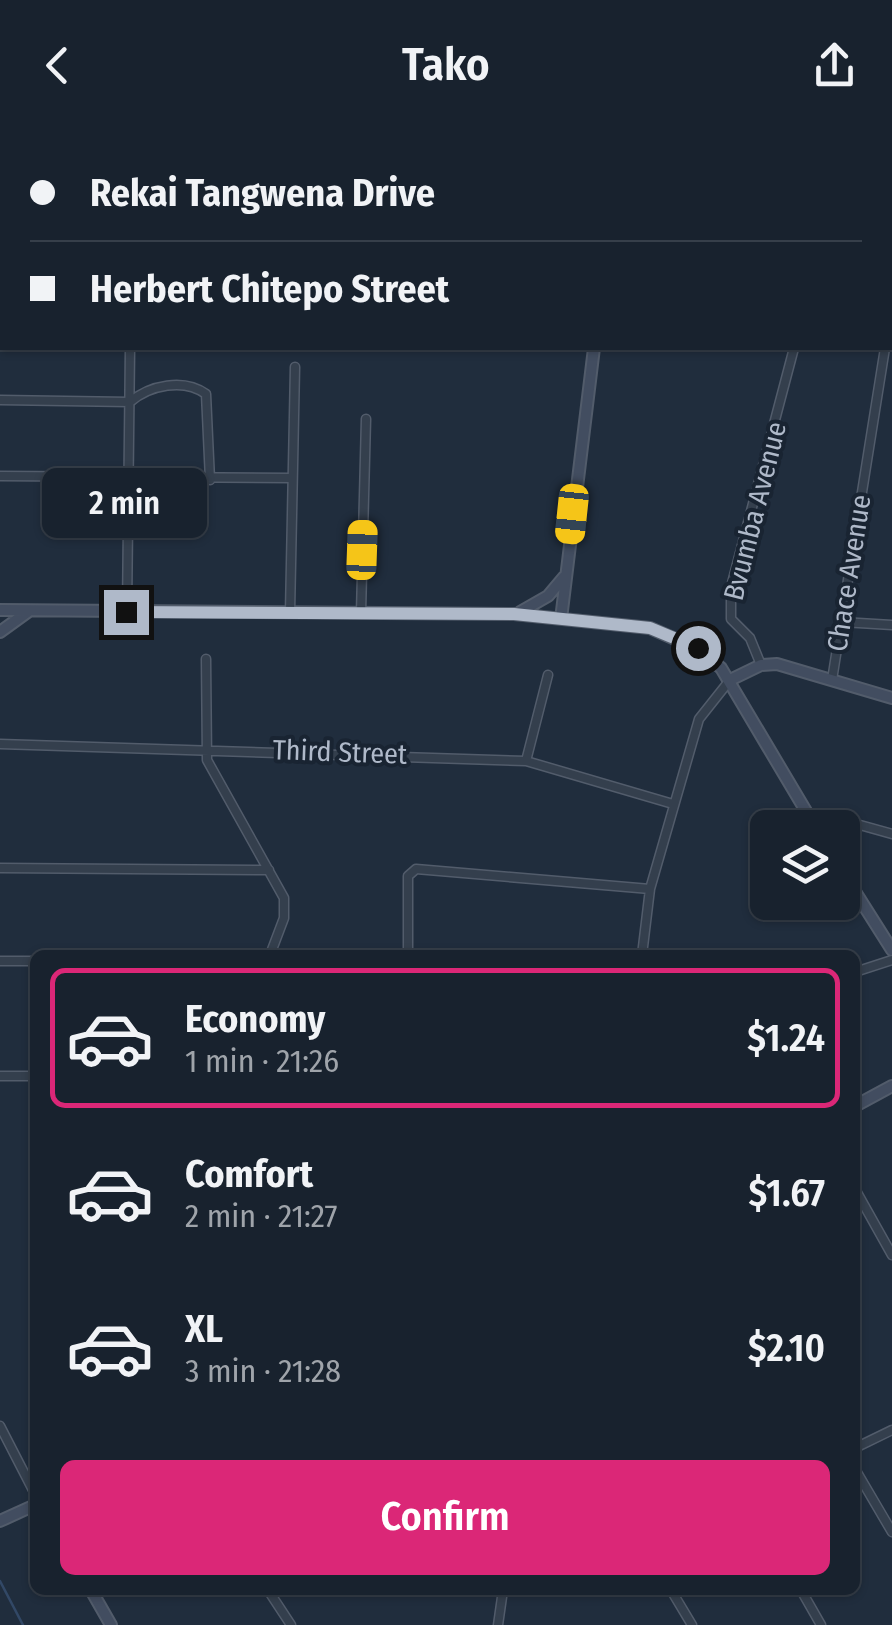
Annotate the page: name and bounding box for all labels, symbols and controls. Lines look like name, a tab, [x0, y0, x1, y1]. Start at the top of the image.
icon: back	[30, 38, 85, 93]
text: Tako	[402, 38, 490, 92]
icon: share	[807, 38, 862, 93]
text: Rekai Tangwena Drive	[90, 170, 435, 216]
text: Herbert Chitepo Street	[90, 266, 449, 312]
street label: Bvumba Avenue	[717, 418, 793, 604]
callout: 2 min	[44, 467, 208, 537]
car	[554, 483, 590, 545]
text: 2 min	[89, 484, 160, 522]
street label: Chace Avenue	[820, 492, 878, 654]
car	[346, 519, 378, 581]
route end	[104, 590, 149, 635]
route start	[676, 626, 721, 671]
street label: Third Street	[272, 733, 408, 771]
map controls	[750, 810, 860, 920]
button: layers	[750, 810, 860, 920]
icon: car	[65, 993, 155, 1083]
text: Economy	[185, 996, 325, 1042]
text: $1.24	[747, 1015, 825, 1061]
text: 1 min · 21:26	[185, 1042, 339, 1080]
icon: car	[65, 1148, 155, 1238]
text: Comfort	[185, 1151, 313, 1197]
text: $1.67	[749, 1170, 825, 1216]
text: 2 min · 21:27	[185, 1197, 338, 1235]
icon: car	[65, 1303, 155, 1393]
text: XL	[185, 1306, 223, 1352]
text: $2.10	[748, 1325, 825, 1371]
text: 3 min · 21:28	[185, 1352, 341, 1390]
button: Confirm	[60, 1460, 830, 1575]

